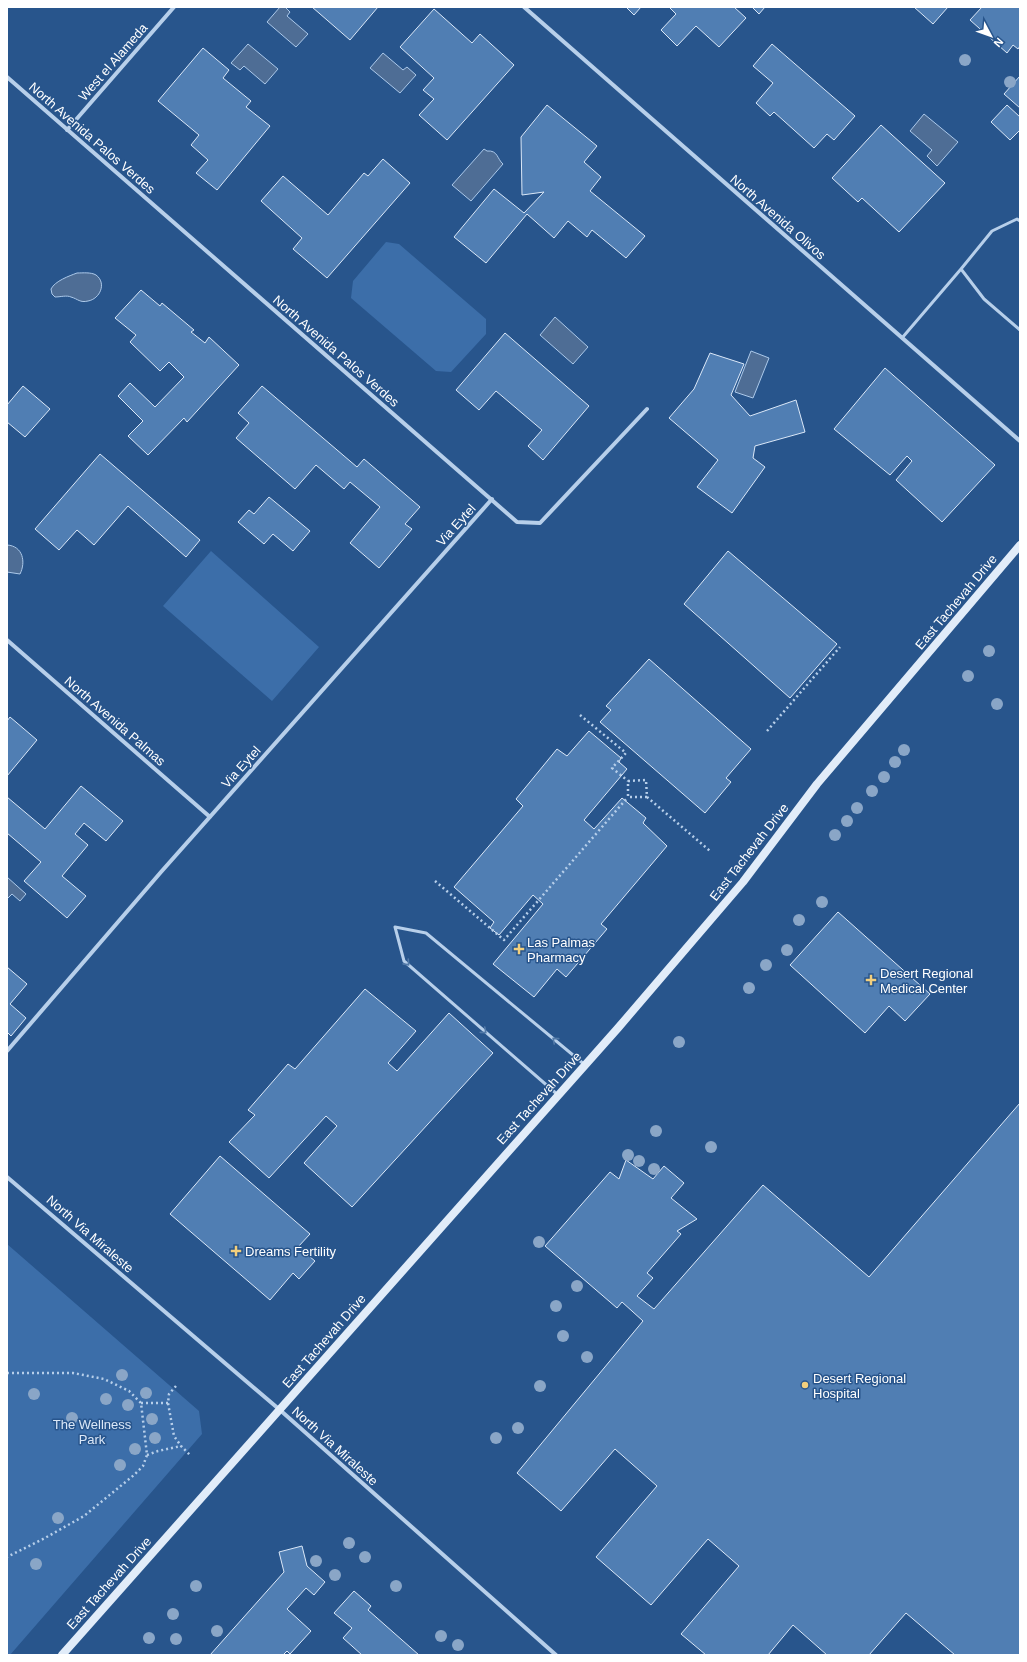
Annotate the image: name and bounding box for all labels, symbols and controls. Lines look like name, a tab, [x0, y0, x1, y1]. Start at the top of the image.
north arrow	[971, 16, 1011, 56]
street label: West el Alameda	[75, 20, 151, 104]
text: N	[991, 36, 1006, 50]
street label: North Avenida Palos Verdes	[26, 79, 158, 197]
street label: North Avenida Olivos	[727, 172, 829, 263]
street label: North Avenida Palos Verdes	[270, 292, 402, 410]
street label: Via Eytel	[433, 501, 479, 549]
street label: East Tachevah Drive	[912, 552, 1000, 652]
street label: North Avenida Palmas	[62, 673, 169, 769]
street label: Via Eytel	[218, 743, 264, 791]
street label: East Tachevah Drive	[706, 800, 792, 904]
place label: Las Palmas Pharmacy	[527, 935, 595, 965]
marker: Las Palmas Pharmacy	[514, 944, 524, 954]
one-way arrow	[403, 958, 410, 966]
place label: Desert Regional Medical Center	[880, 966, 973, 996]
marker: Desert Regional Medical Center	[865, 974, 877, 986]
one-way arrow	[479, 1026, 486, 1033]
one-way arrow	[552, 1038, 559, 1045]
street label: East Tachevah Drive	[494, 1049, 584, 1147]
street label: North Via Miraleste	[43, 1192, 137, 1276]
place label: Dreams Fertility	[245, 1244, 337, 1259]
marker: Dreams Fertility	[230, 1245, 242, 1257]
street label: East Tachevah Drive	[279, 1291, 369, 1391]
place label: Desert Regional Hospital	[813, 1371, 906, 1401]
marker: Desert Regional Hospital	[800, 1380, 810, 1390]
street label: North Via Miraleste	[289, 1404, 381, 1488]
park label: The Wellness Park	[53, 1417, 132, 1447]
street label: East Tachevah Drive	[64, 1534, 154, 1632]

